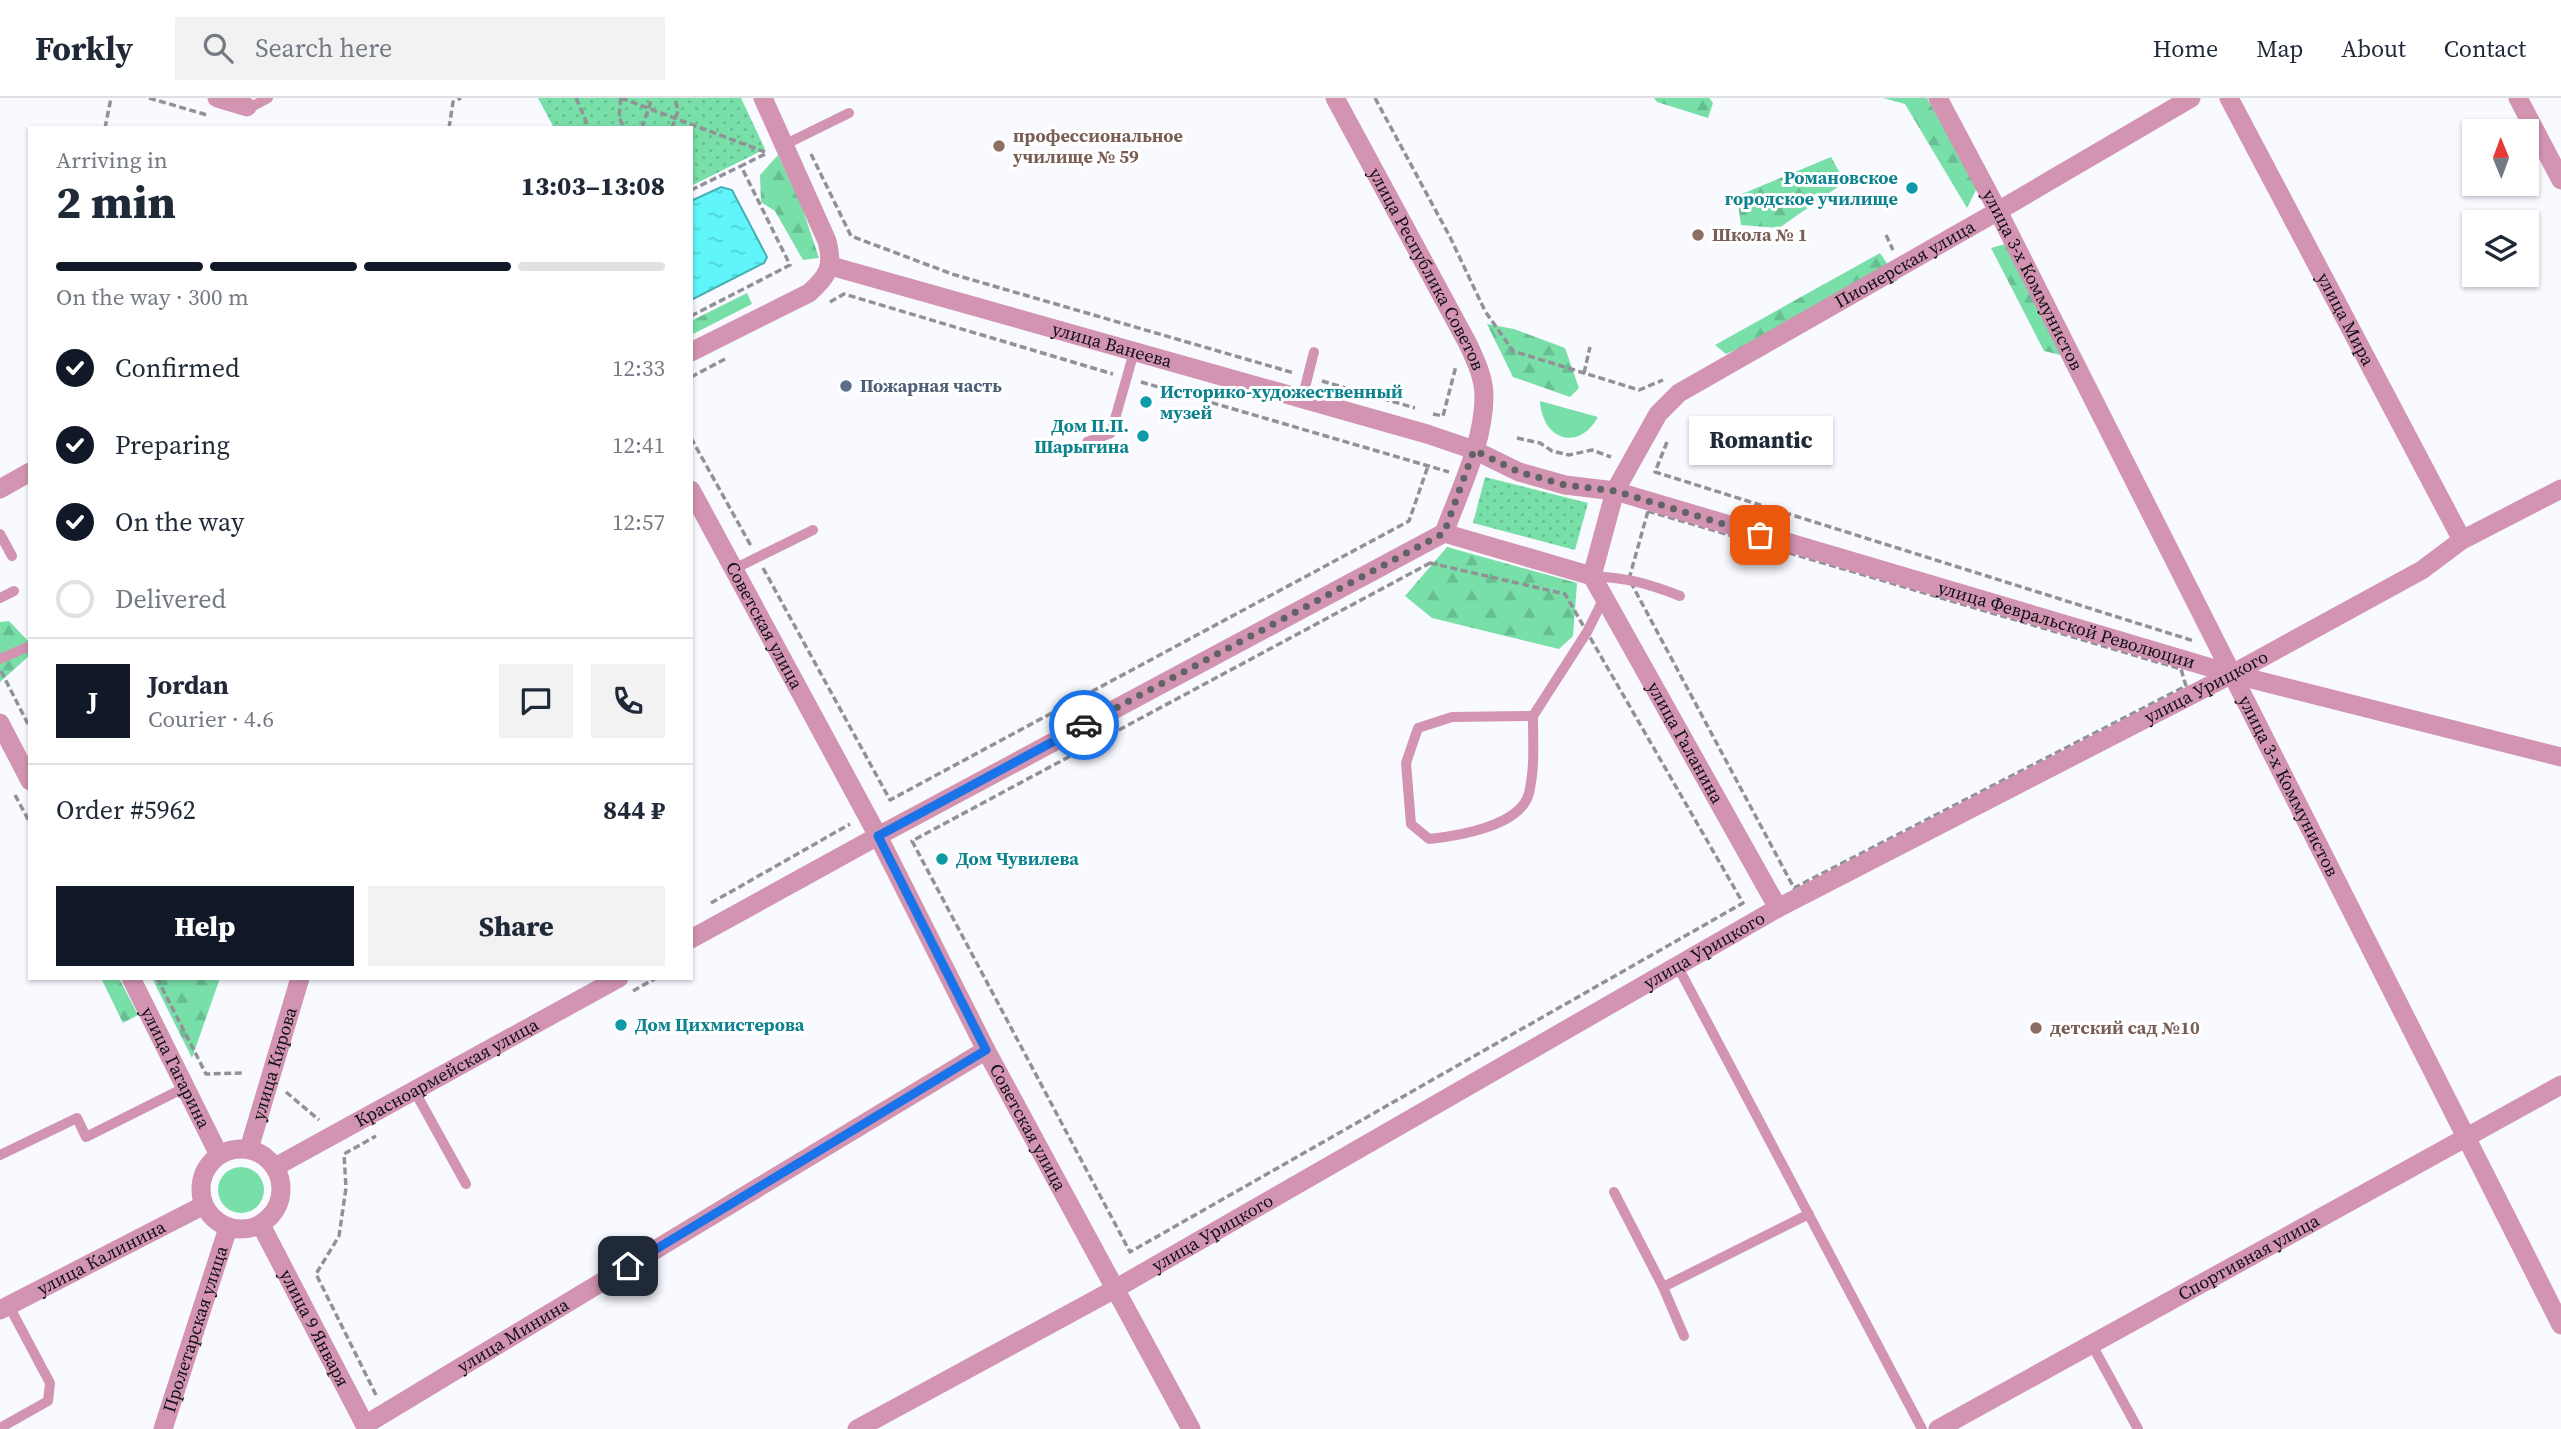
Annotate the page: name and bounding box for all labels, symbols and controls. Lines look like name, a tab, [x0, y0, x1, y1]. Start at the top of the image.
search box	[175, 17, 665, 80]
text: Forkly	[35, 26, 133, 71]
icon: search	[199, 29, 237, 67]
text: Search here	[255, 30, 392, 66]
text: Home	[2153, 32, 2218, 65]
text: Map	[2256, 32, 2303, 65]
text: About	[2341, 32, 2406, 65]
text: Contact	[2444, 32, 2526, 65]
north arrow	[2462, 119, 2539, 196]
map controls	[2462, 119, 2539, 287]
place label: профессиональное училище № 59	[1012, 123, 1183, 169]
marker: профессиональное училище № 59	[991, 138, 1007, 154]
text: Arriving in	[56, 144, 168, 176]
street label: улица Республика Советов	[1363, 163, 1491, 374]
place label: Романовское городское училище	[1725, 165, 1898, 211]
text: 13:03–13:08	[521, 168, 665, 204]
text: 2 min	[56, 170, 176, 233]
marker: Романовское городское училище	[1904, 180, 1920, 196]
street label: улица 3-х Коммунистов	[1977, 185, 2089, 374]
button: layers	[2462, 210, 2539, 287]
street label: Пионерская улица	[1830, 213, 1980, 314]
place label: Школа № 1	[1712, 222, 1808, 247]
marker: Школа № 1	[1690, 227, 1706, 243]
street label: улица Мира	[2311, 268, 2381, 371]
text: On the way · 300 m	[56, 281, 249, 313]
street label: улица Ванеева	[1049, 316, 1176, 374]
icon: check	[56, 349, 94, 387]
text: Confirmed	[115, 350, 240, 386]
text: 12:33	[612, 352, 665, 384]
place label: Пожарная часть	[860, 373, 1002, 398]
marker: Пожарная часть	[838, 378, 854, 394]
place label: Историко-художественный музей	[1160, 379, 1403, 425]
marker: Историко-художественный музей	[1138, 394, 1154, 410]
place label: Дом П.П. Шарыгина	[1034, 413, 1129, 459]
callout: Romantic	[1688, 416, 1832, 465]
text: Romantic	[1709, 424, 1813, 456]
icon: check	[56, 426, 94, 464]
text: Preparing	[115, 427, 230, 463]
marker: Дом П.П. Шарыгина	[1135, 428, 1151, 444]
text: 12:41	[612, 429, 665, 461]
icon: check	[56, 503, 94, 541]
text: On the way	[115, 504, 244, 540]
pin	[1730, 505, 1790, 565]
text: 12:57	[612, 506, 665, 538]
icon: bag	[1741, 516, 1779, 554]
street label: Советская улица	[720, 557, 810, 694]
street label: улица Февральской Революции	[1935, 574, 2198, 674]
text: Delivered	[115, 581, 226, 617]
street label: улица Урицкого	[2140, 644, 2272, 729]
button: chat	[499, 664, 573, 738]
button: phone	[591, 664, 665, 738]
text: Jordan	[148, 667, 229, 703]
street label: улица Галанина	[1642, 677, 1730, 809]
text: J	[88, 683, 98, 719]
courier	[1049, 690, 1119, 760]
street label: улица 3-х Коммунистов	[2233, 691, 2345, 880]
text: Courier · 4.6	[148, 703, 274, 735]
icon: car	[1065, 706, 1103, 744]
text: Order #5962	[56, 792, 196, 828]
text: 844 ₽	[603, 792, 665, 828]
place label: Дом Чувилева	[956, 846, 1079, 871]
marker: Дом Чувилева	[934, 851, 950, 867]
button: Help	[56, 886, 354, 966]
button: Share	[368, 886, 665, 966]
street label: улица Урицкого	[1638, 905, 1769, 995]
street label: улица Гагарина	[135, 1002, 217, 1133]
street label: улица Кирова	[245, 1003, 303, 1123]
street label: Красноармейская улица	[350, 1011, 544, 1133]
place label: Дом Цихмистерова	[635, 1012, 805, 1037]
place label: детский сад №10	[2050, 1015, 2200, 1040]
marker: Дом Цихмистерова	[613, 1017, 629, 1033]
marker: детский сад №10	[2028, 1020, 2044, 1036]
street label: Советская улица	[984, 1059, 1073, 1196]
street label: улица Урицкого	[1147, 1188, 1278, 1277]
street label: Спортивная улица	[2173, 1207, 2325, 1306]
street label: улица Калинина	[33, 1214, 170, 1301]
pin	[598, 1236, 658, 1296]
street label: Пролетарская улица	[156, 1242, 234, 1415]
icon: home	[609, 1247, 647, 1285]
street label: улица 9 Января	[274, 1265, 356, 1391]
street label: улица Минина	[452, 1291, 574, 1379]

